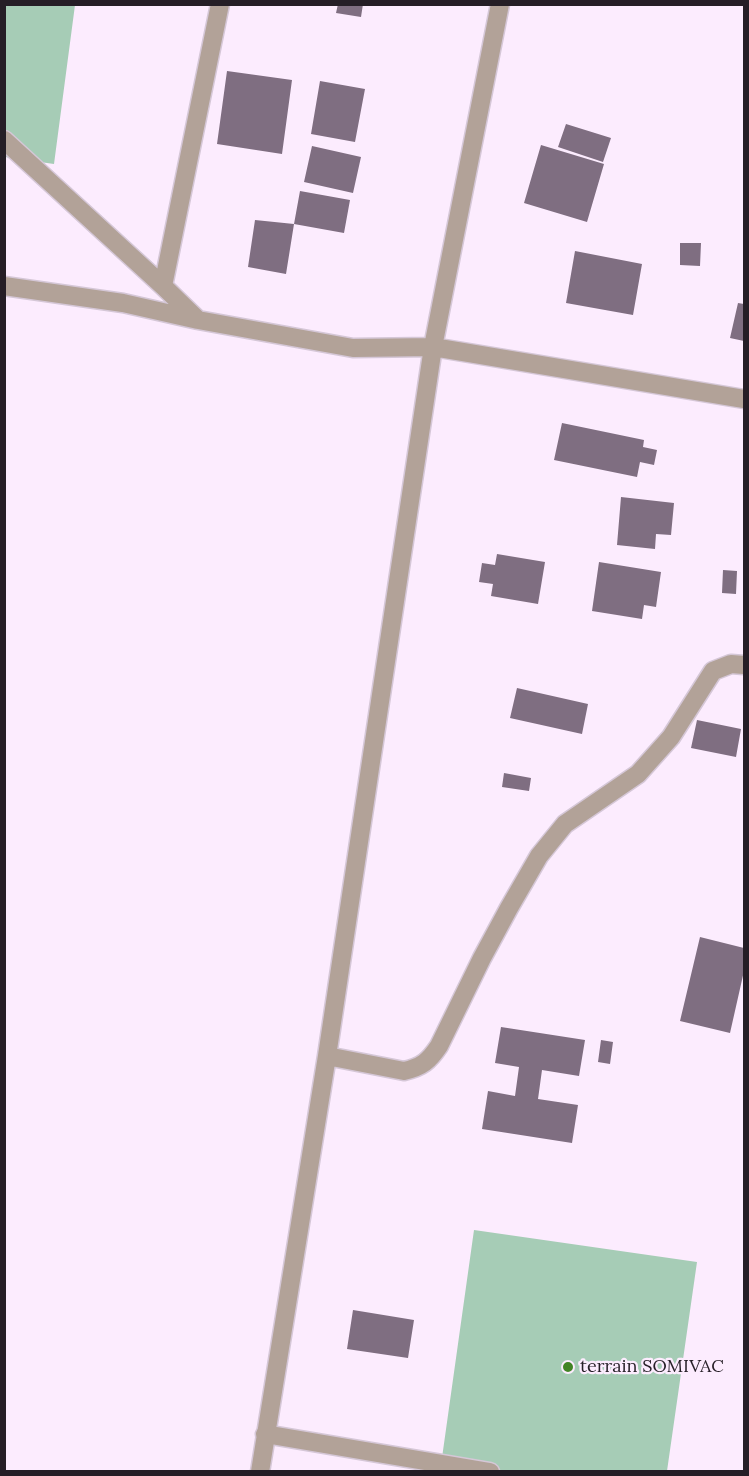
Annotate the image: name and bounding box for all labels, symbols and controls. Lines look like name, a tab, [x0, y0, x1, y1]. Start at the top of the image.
place label: terrain SOMIVAC	[580, 1356, 724, 1378]
marker: terrain SOMIVAC	[561, 1360, 575, 1374]

